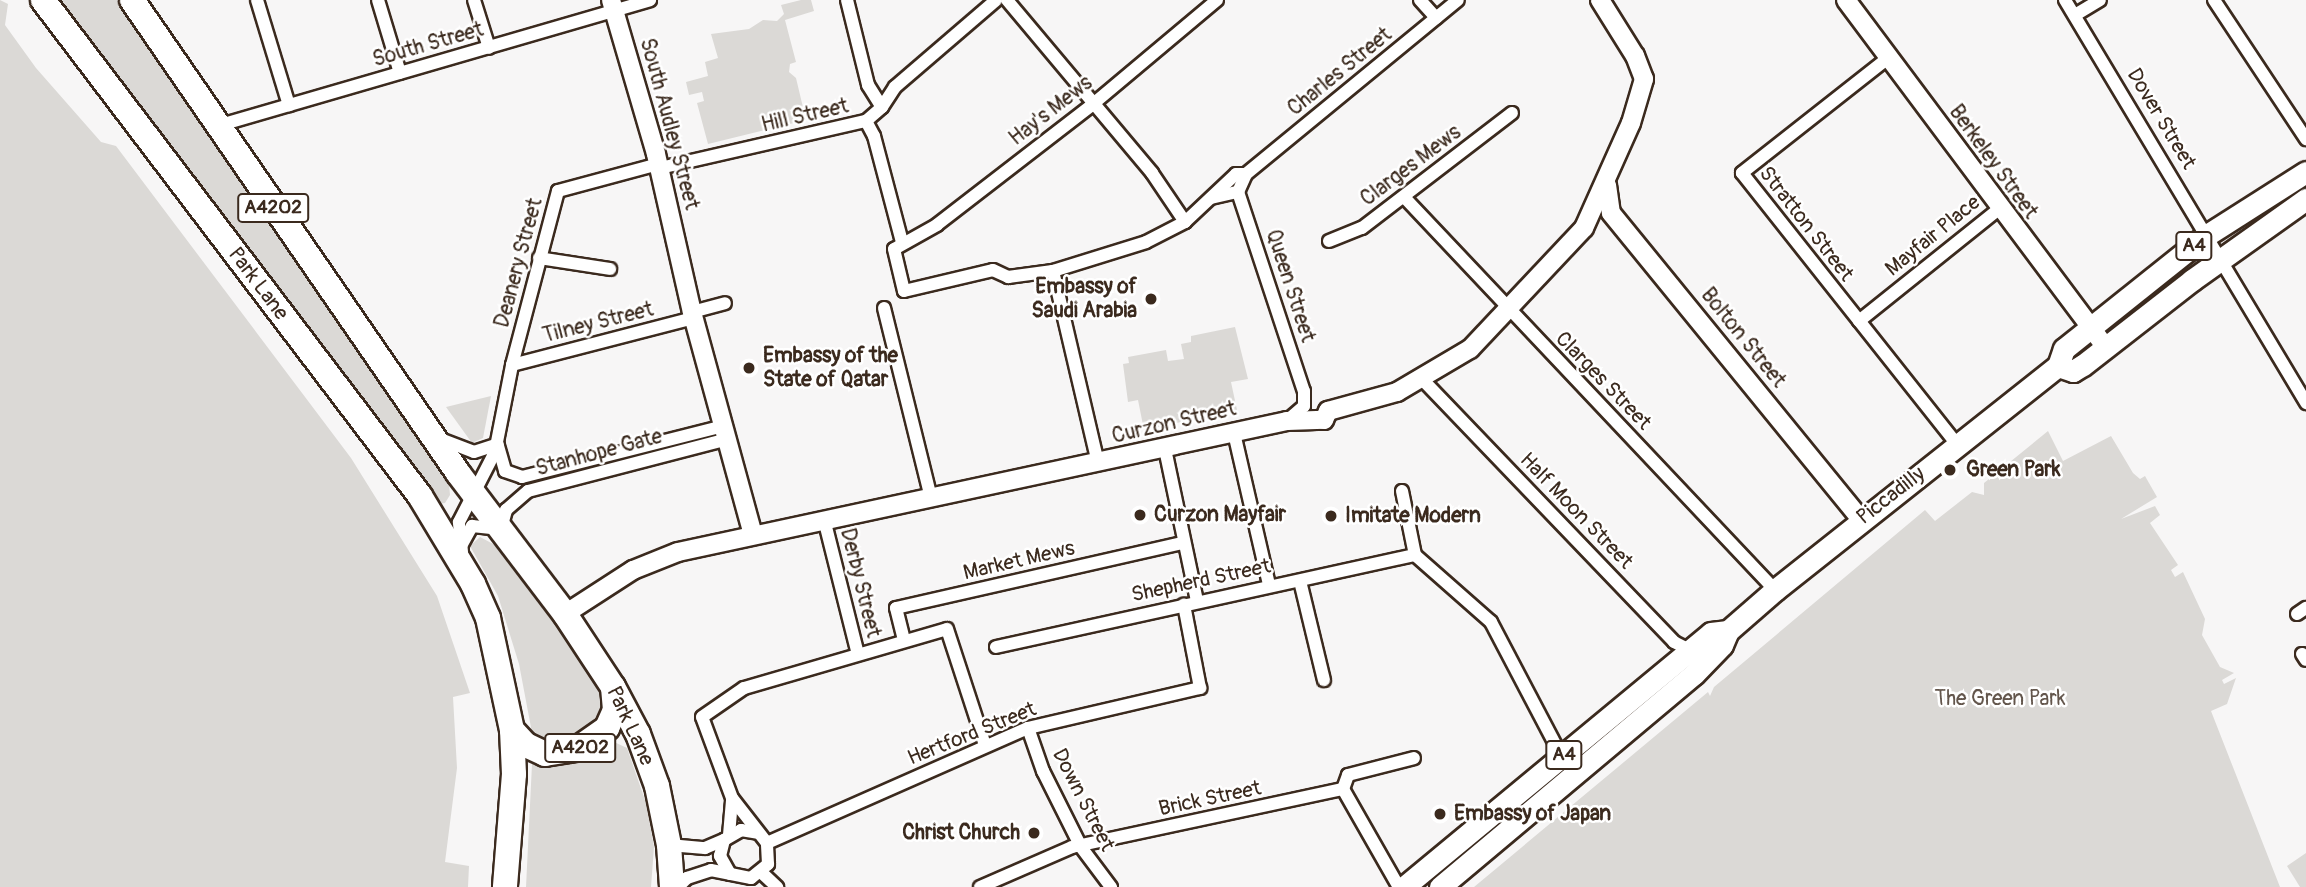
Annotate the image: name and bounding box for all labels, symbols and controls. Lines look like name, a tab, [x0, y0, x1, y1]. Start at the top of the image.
street label: South Street	[370, 17, 486, 73]
street label: Charles Street	[1283, 22, 1397, 122]
street label: South Audley Street	[634, 36, 704, 212]
street label: Dover Street	[2121, 64, 2201, 174]
street label: Hay's Mews	[1004, 71, 1098, 151]
street label: Hill Street	[759, 94, 851, 138]
street label: Berkeley Street	[1943, 100, 2043, 224]
street label: Clarges Mews	[1356, 120, 1466, 212]
street label: Stratton Street	[1753, 162, 1859, 286]
street label: Mayfair Place	[1881, 190, 1985, 282]
road number: A4202	[236, 192, 310, 224]
street label: Deanery Street	[490, 196, 548, 330]
street label: Queen Street	[1260, 226, 1320, 346]
road number: A4	[2175, 230, 2213, 262]
street label: Park Lane	[222, 243, 294, 325]
place label: Embassy of Saudi Arabia	[1032, 274, 1137, 324]
street label: Bolton Street	[1695, 283, 1791, 393]
marker: Embassy of Saudi Arabia	[1143, 291, 1159, 307]
street label: Tilney Street	[540, 297, 656, 349]
street label: Clarges Street	[1550, 327, 1656, 435]
place label: Embassy of the State of Qatar	[763, 343, 898, 393]
marker: Embassy of the State of Qatar	[741, 360, 757, 376]
street label: Curzon Street	[1110, 397, 1238, 449]
street label: Stanhope Gate	[533, 424, 665, 482]
street label: Half Moon Street	[1514, 448, 1638, 574]
place label: Green Park	[1966, 457, 2060, 483]
marker: Green Park	[1940, 460, 1960, 480]
street label: Piccadilly	[1852, 462, 1930, 530]
place label: Curzon Mayfair	[1154, 502, 1286, 528]
place label: Imitate Modern	[1345, 503, 1481, 529]
marker: Curzon Mayfair	[1132, 507, 1148, 523]
marker: Imitate Modern	[1323, 508, 1339, 524]
street label: Derby Street	[834, 526, 886, 640]
street label: Market Mews	[961, 536, 1077, 586]
street label: Shepherd Street	[1129, 554, 1273, 608]
street label: Park Lane	[601, 682, 659, 770]
park label: The Green Park	[1935, 686, 2065, 712]
street label: Hertford Street	[904, 697, 1040, 771]
road number: A4202	[543, 733, 617, 764]
road number: A4	[1545, 740, 1583, 770]
street label: Down Street	[1046, 744, 1120, 856]
street label: Brick Street	[1156, 776, 1264, 822]
place label: Embassy of Japan	[1454, 801, 1611, 827]
marker: Embassy of Japan	[1432, 806, 1448, 822]
place label: Christ Church	[902, 820, 1020, 846]
marker: Christ Church	[1026, 825, 1042, 841]

